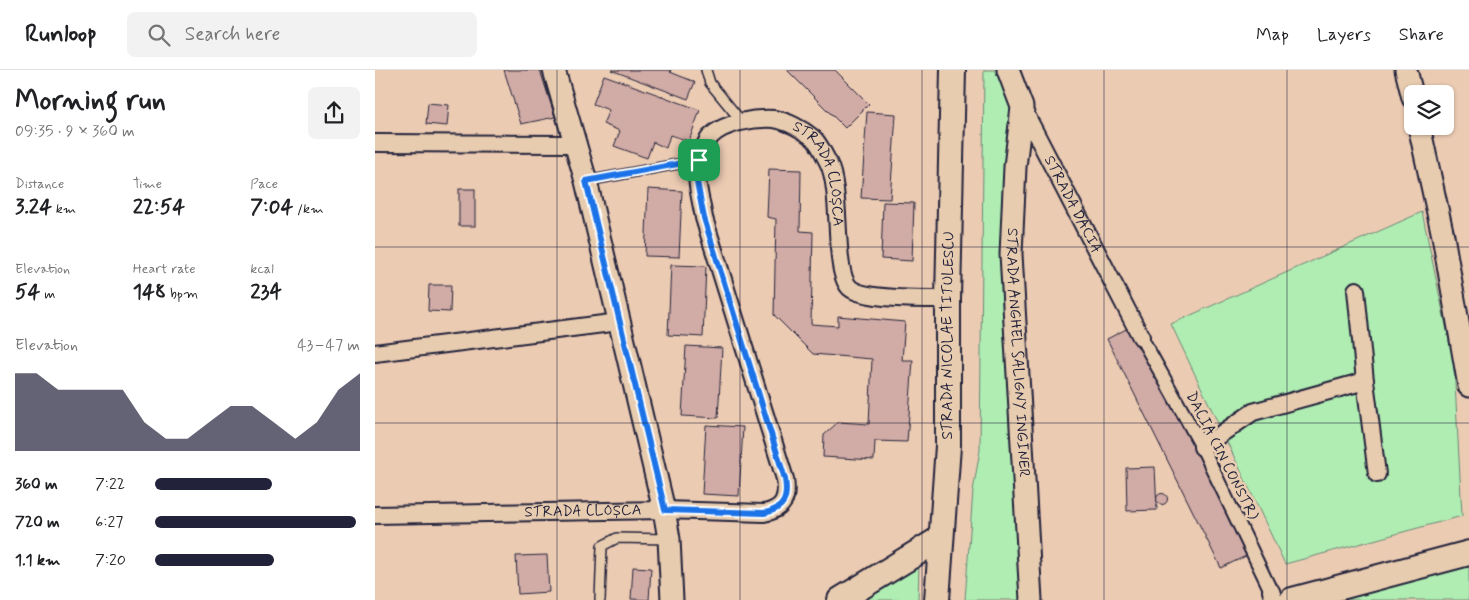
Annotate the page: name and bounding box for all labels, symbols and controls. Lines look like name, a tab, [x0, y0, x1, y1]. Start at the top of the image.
search box	[127, 12, 477, 57]
text: Runloop	[25, 19, 97, 50]
icon: search	[145, 21, 173, 49]
text: Search here	[185, 22, 280, 47]
text: Map	[1256, 23, 1289, 47]
text: Layers	[1317, 23, 1371, 47]
text: Share	[1399, 23, 1444, 47]
text: Morning run	[15, 83, 166, 120]
map controls	[1404, 85, 1454, 135]
button: layers	[1404, 85, 1454, 135]
button: share	[308, 87, 360, 139]
street label: STRADA CLOȘCA	[789, 117, 848, 227]
text: 09:35 · 9 × 360 m	[15, 121, 135, 142]
pin	[678, 139, 720, 181]
icon: arrive	[685, 146, 713, 174]
street label: STRADA DACIA	[1039, 152, 1106, 257]
text: Distance	[15, 175, 64, 193]
text: Time	[133, 175, 162, 193]
text: Pace	[250, 175, 278, 193]
text: 3.24	[15, 193, 52, 221]
text: 22:54	[133, 193, 185, 221]
text: 7:04	[250, 193, 293, 221]
text: km	[52, 200, 76, 218]
text: /km	[293, 200, 323, 218]
street label: STRADA ANGHEL SALIGNY INGINER	[1001, 228, 1034, 478]
street label: STRADA NICOLAE TITULESCU	[938, 231, 959, 440]
text: Elevation	[15, 260, 70, 278]
text: Heart rate	[133, 260, 196, 278]
text: kcal	[250, 260, 274, 278]
text: 54	[15, 278, 40, 306]
text: 148	[133, 278, 166, 306]
text: 234	[250, 278, 282, 306]
text: m	[40, 285, 55, 303]
text: bpm	[166, 285, 198, 303]
text: Elevation	[15, 335, 78, 356]
text: 43–47 m	[297, 335, 360, 356]
street label: DACIA (IN CONSTR)	[1181, 388, 1263, 524]
text: 360 m	[15, 474, 58, 495]
text: 7:22	[95, 474, 125, 495]
street label: STRADA CLOȘCA	[524, 500, 642, 522]
text: 720 m	[15, 512, 60, 533]
text: 6:27	[95, 512, 123, 533]
text: 1.1 km	[15, 550, 60, 571]
text: 7:20	[95, 550, 126, 571]

